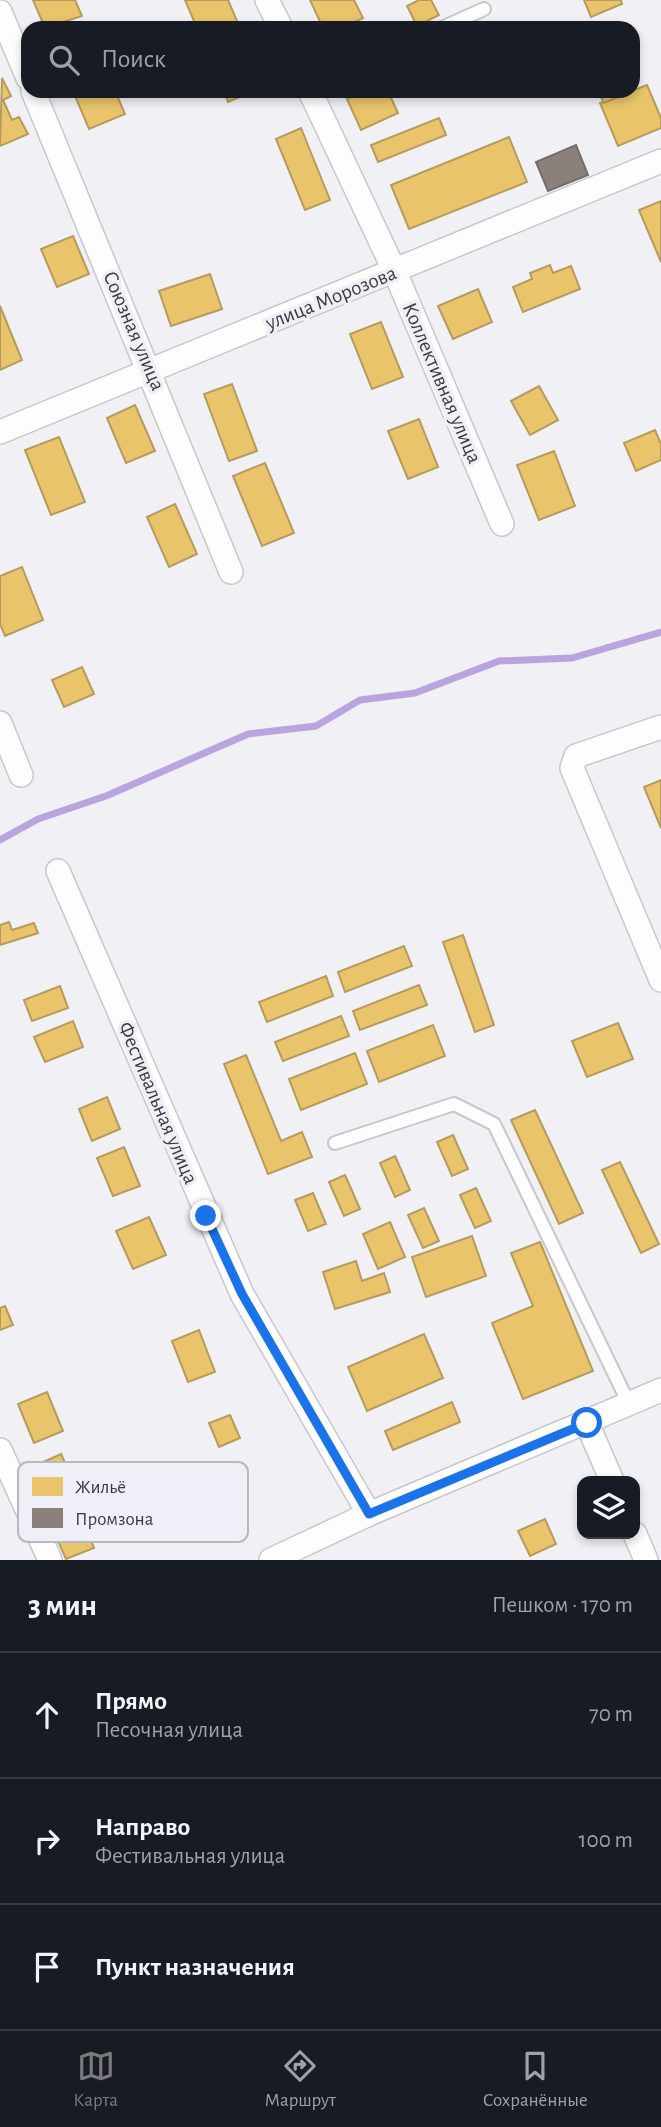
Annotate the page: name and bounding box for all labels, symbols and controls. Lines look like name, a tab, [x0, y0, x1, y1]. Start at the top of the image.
search box	[21, 21, 640, 98]
icon: search	[45, 41, 83, 79]
text: Поиск	[101, 46, 166, 72]
street label: улица Морозова	[262, 262, 400, 334]
street label: Союзная улица	[99, 268, 169, 394]
street label: Коллективная улица	[399, 300, 486, 467]
street label: Фестивальная улица	[114, 1019, 202, 1187]
route end	[190, 1200, 221, 1231]
route start	[571, 1407, 602, 1438]
legend	[18, 1462, 248, 1542]
map controls	[577, 1476, 640, 1539]
button: layers	[577, 1476, 640, 1539]
text: Жильё	[75, 1478, 126, 1497]
text: Промзона	[75, 1510, 154, 1529]
text: 3 мин	[28, 1591, 97, 1621]
text: Пешком · 170 m	[492, 1594, 633, 1617]
text: Прямо	[95, 1688, 167, 1714]
icon: ahead	[28, 1696, 66, 1734]
text: 70 m	[589, 1703, 633, 1726]
text: Песочная улица	[95, 1719, 243, 1742]
text: Направо	[95, 1814, 190, 1840]
icon: right	[28, 1822, 66, 1860]
text: 100 m	[579, 1829, 633, 1852]
text: Фестивальная улица	[95, 1845, 285, 1868]
icon: arrive	[28, 1948, 66, 1986]
text: Пункт назначения	[95, 1954, 295, 1980]
tab: Карта	[73, 2047, 118, 2112]
tab: Маршрут	[265, 2047, 336, 2112]
tab: Сохранённые	[483, 2047, 588, 2112]

